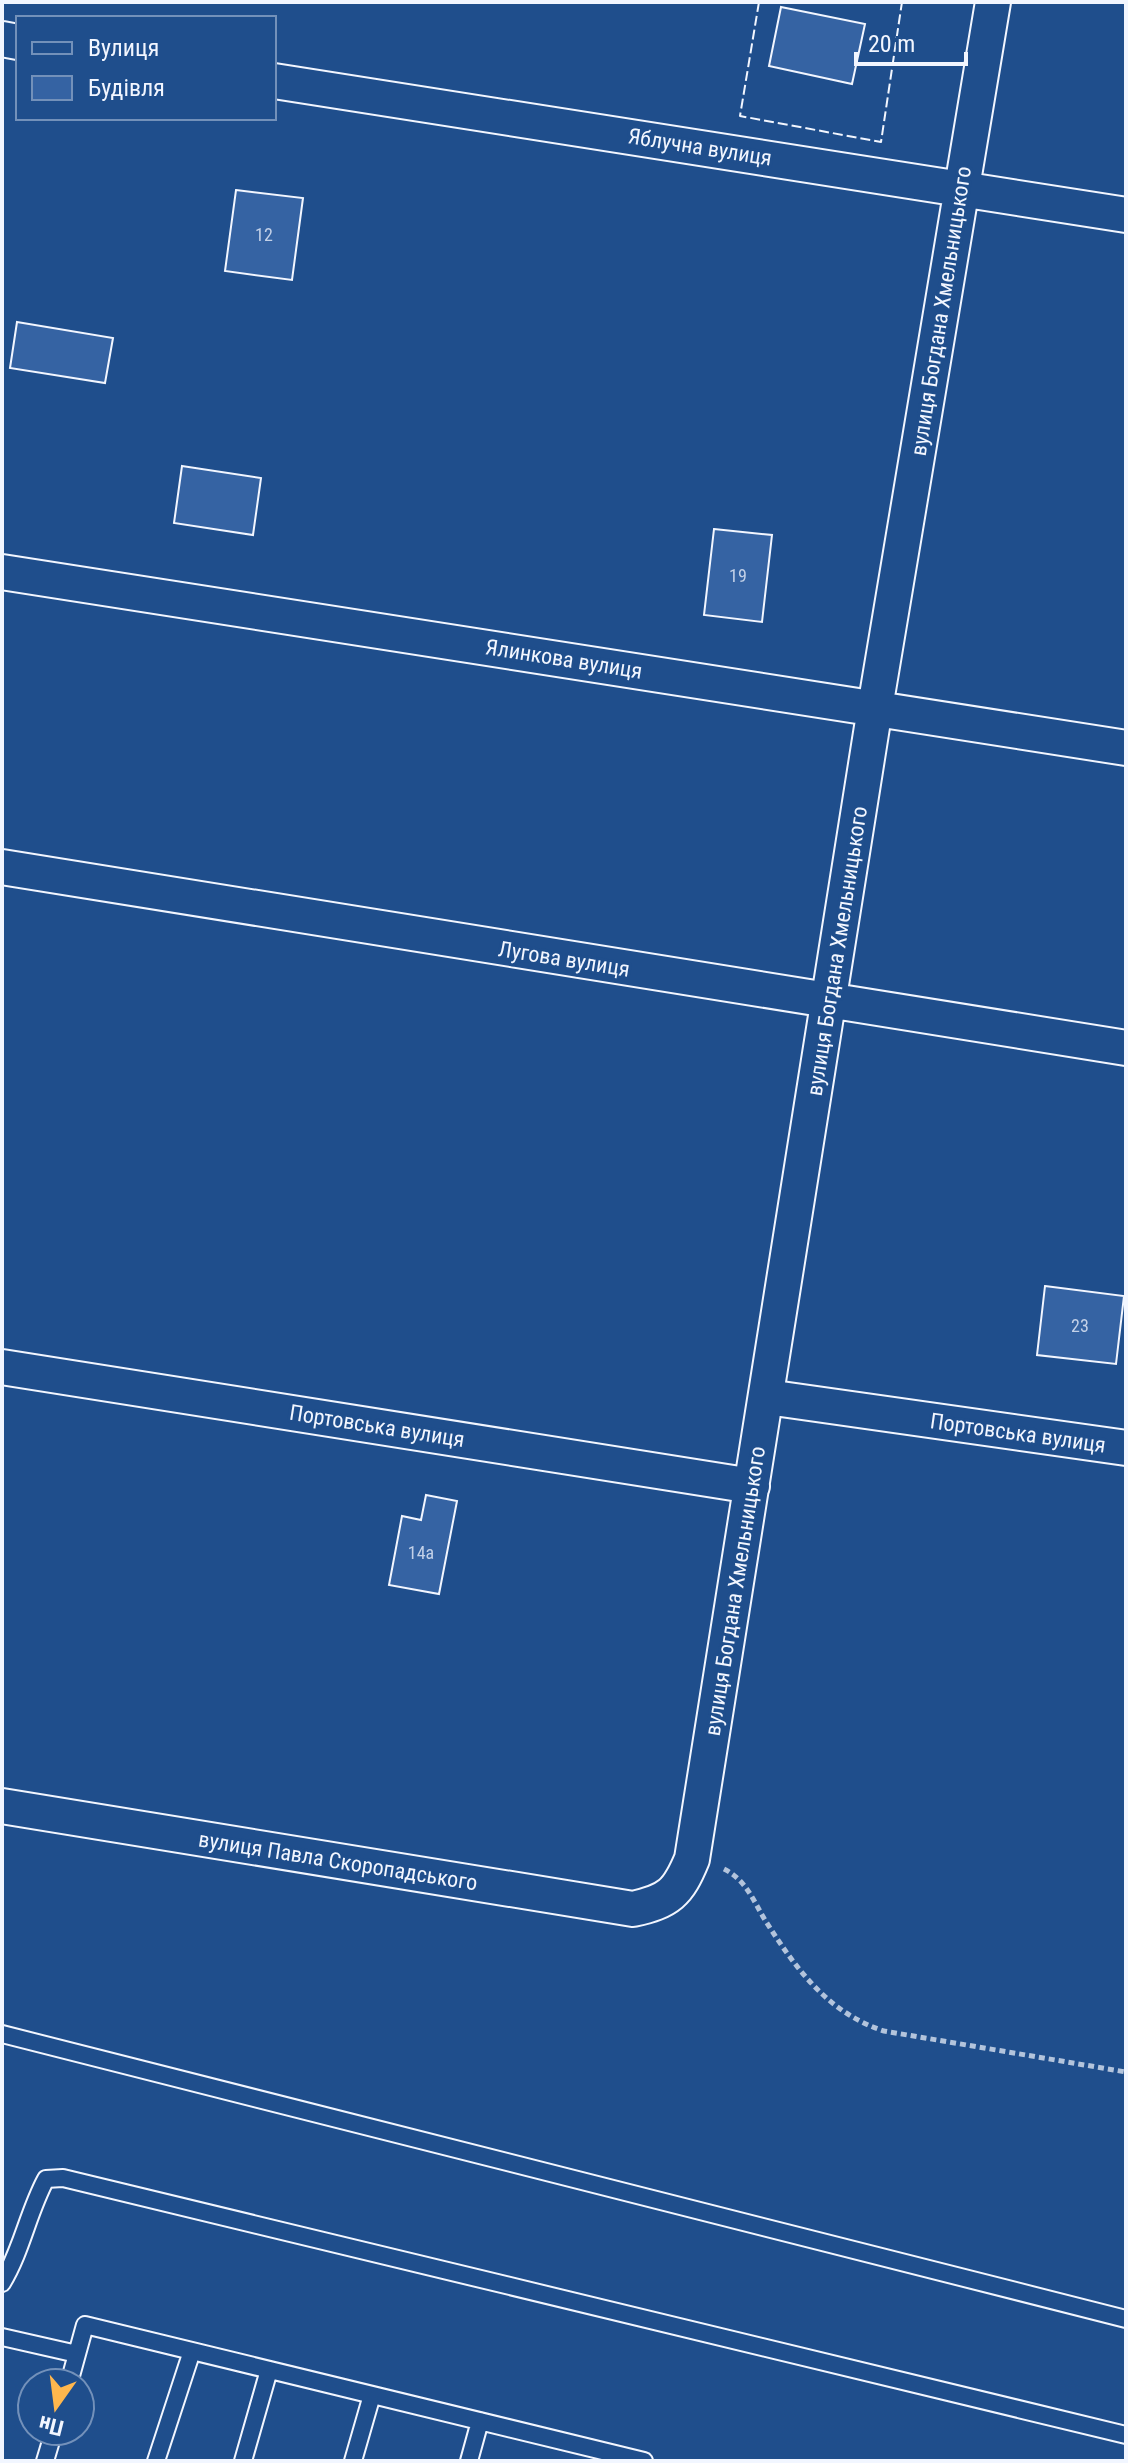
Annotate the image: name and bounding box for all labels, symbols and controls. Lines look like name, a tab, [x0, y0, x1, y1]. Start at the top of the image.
legend	[16, 16, 276, 120]
scale bar	[856, 16, 966, 66]
text: 20 m	[868, 30, 915, 58]
text: Вулиця	[88, 34, 159, 62]
text: Будівля	[88, 74, 165, 102]
street label: Яблучна вулиця	[626, 123, 774, 171]
street label: вулиця Богдана Хмельницького	[906, 165, 976, 457]
house number: 12	[255, 224, 273, 245]
house number: 19	[729, 565, 747, 586]
street label: Ялинкова вулиця	[484, 634, 644, 684]
street label: вулиця Богдана Хмельницького	[802, 805, 872, 1097]
street label: Лугова вулиця	[496, 936, 632, 982]
house number: 23	[1071, 1315, 1089, 1336]
street label: Портовська вулиця	[288, 1400, 466, 1452]
street label: Портовська вулиця	[929, 1408, 1107, 1458]
street label: вулиця Богдана Хмельницького	[700, 1445, 770, 1737]
house number: 14а	[408, 1542, 434, 1563]
street label: вулиця Павла Скоропадського	[197, 1827, 479, 1895]
north arrow	[16, 2367, 96, 2447]
text: Пн	[36, 2411, 66, 2441]

